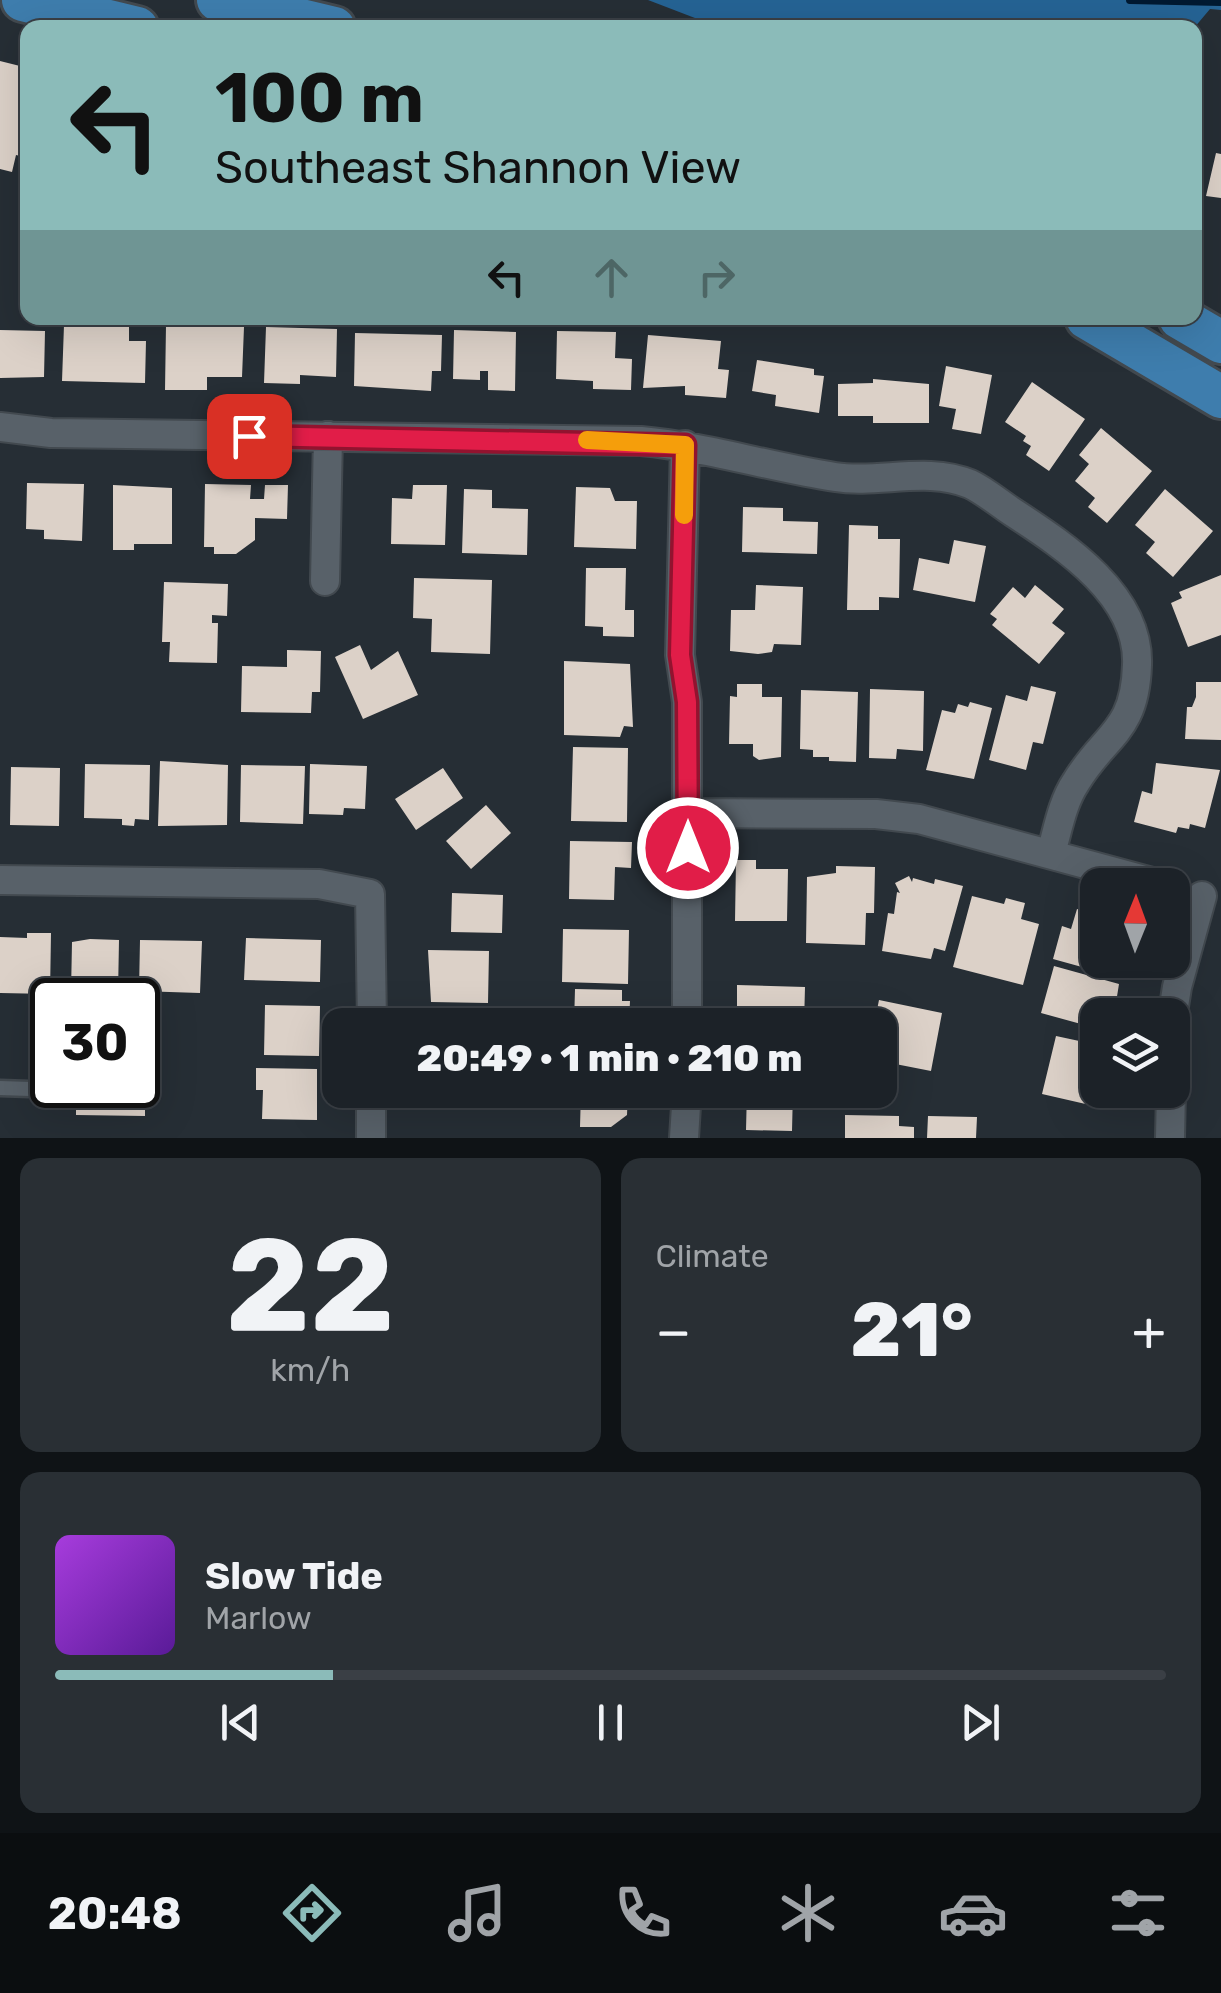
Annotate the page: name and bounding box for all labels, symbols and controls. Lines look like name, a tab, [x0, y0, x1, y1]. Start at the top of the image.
text: 100 m	[215, 57, 424, 140]
icon: left	[50, 60, 180, 190]
text: Southeast Shannon View	[215, 141, 741, 194]
icon: left	[479, 250, 534, 305]
icon: ahead	[584, 250, 639, 305]
icon: right	[689, 250, 744, 305]
pin	[207, 394, 292, 479]
icon: arrive	[222, 409, 277, 464]
position arrow	[636, 796, 740, 900]
north arrow	[1080, 868, 1190, 978]
map controls	[1080, 868, 1190, 1108]
speed limit sign: 30	[30, 978, 160, 1108]
button: layers	[1080, 998, 1190, 1108]
text: 20:49 · 1 min · 210 m	[416, 1035, 803, 1081]
text: 22	[226, 1208, 395, 1363]
text: Climate	[656, 1237, 769, 1275]
text: 21°	[851, 1286, 972, 1375]
text: −	[656, 1299, 691, 1364]
text: +	[1132, 1299, 1166, 1364]
text: km/h	[270, 1351, 350, 1389]
text: Slow Tide	[205, 1553, 383, 1599]
text: Marlow	[205, 1599, 312, 1637]
icon: previous	[213, 1695, 268, 1750]
icon: pause	[583, 1695, 638, 1750]
icon: next	[953, 1695, 1008, 1750]
icon: directions	[277, 1878, 347, 1948]
icon: music	[442, 1878, 512, 1948]
icon: phone	[608, 1878, 678, 1948]
icon: climate	[773, 1878, 843, 1948]
icon: car	[938, 1878, 1008, 1948]
icon: filters	[1103, 1878, 1173, 1948]
text: 20:48	[48, 1887, 182, 1940]

